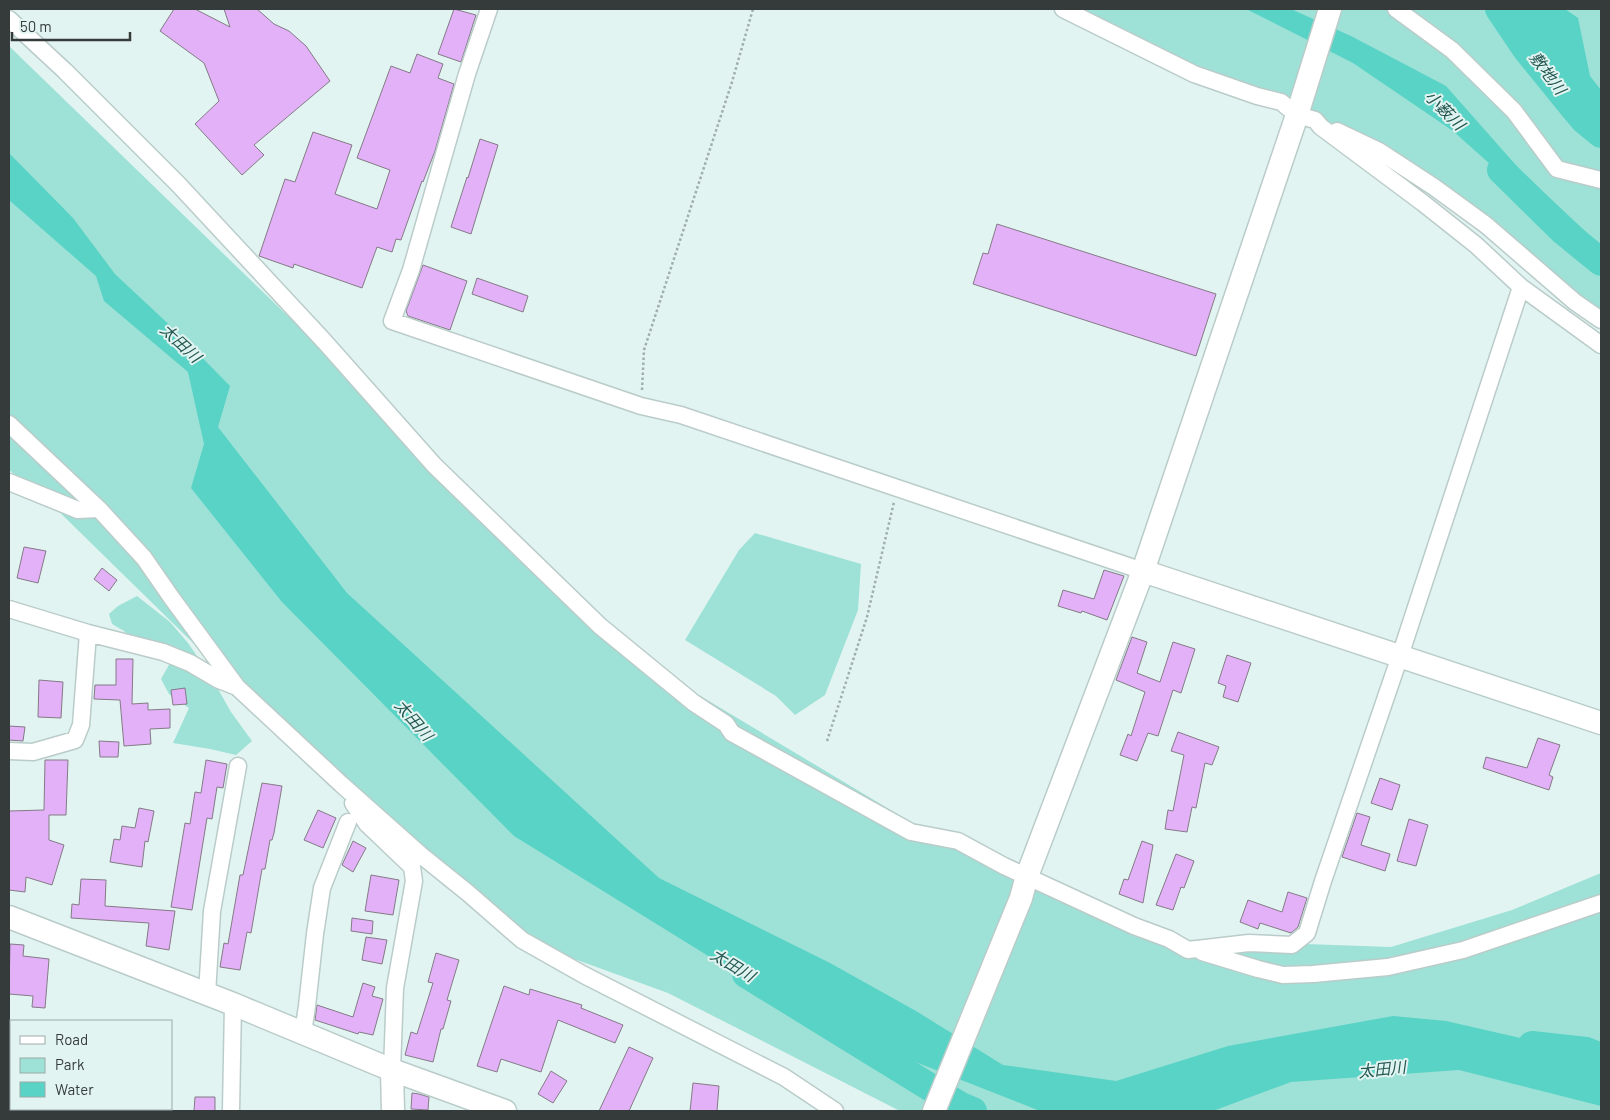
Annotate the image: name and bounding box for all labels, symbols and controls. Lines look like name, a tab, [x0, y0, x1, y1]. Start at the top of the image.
scale bar	[12, 10, 130, 42]
text: 50 m	[20, 17, 52, 35]
water label: 敷地川	[1526, 48, 1572, 99]
water label: 小薮川	[1422, 86, 1470, 135]
water label: 太田川	[157, 319, 207, 367]
water label: 太田川	[391, 695, 439, 746]
water label: 太田川	[708, 944, 760, 986]
legend	[10, 1020, 172, 1110]
text: Road	[55, 1030, 88, 1048]
text: Park	[55, 1055, 85, 1073]
water label: 太田川	[1357, 1056, 1409, 1080]
text: Water	[55, 1080, 94, 1098]

